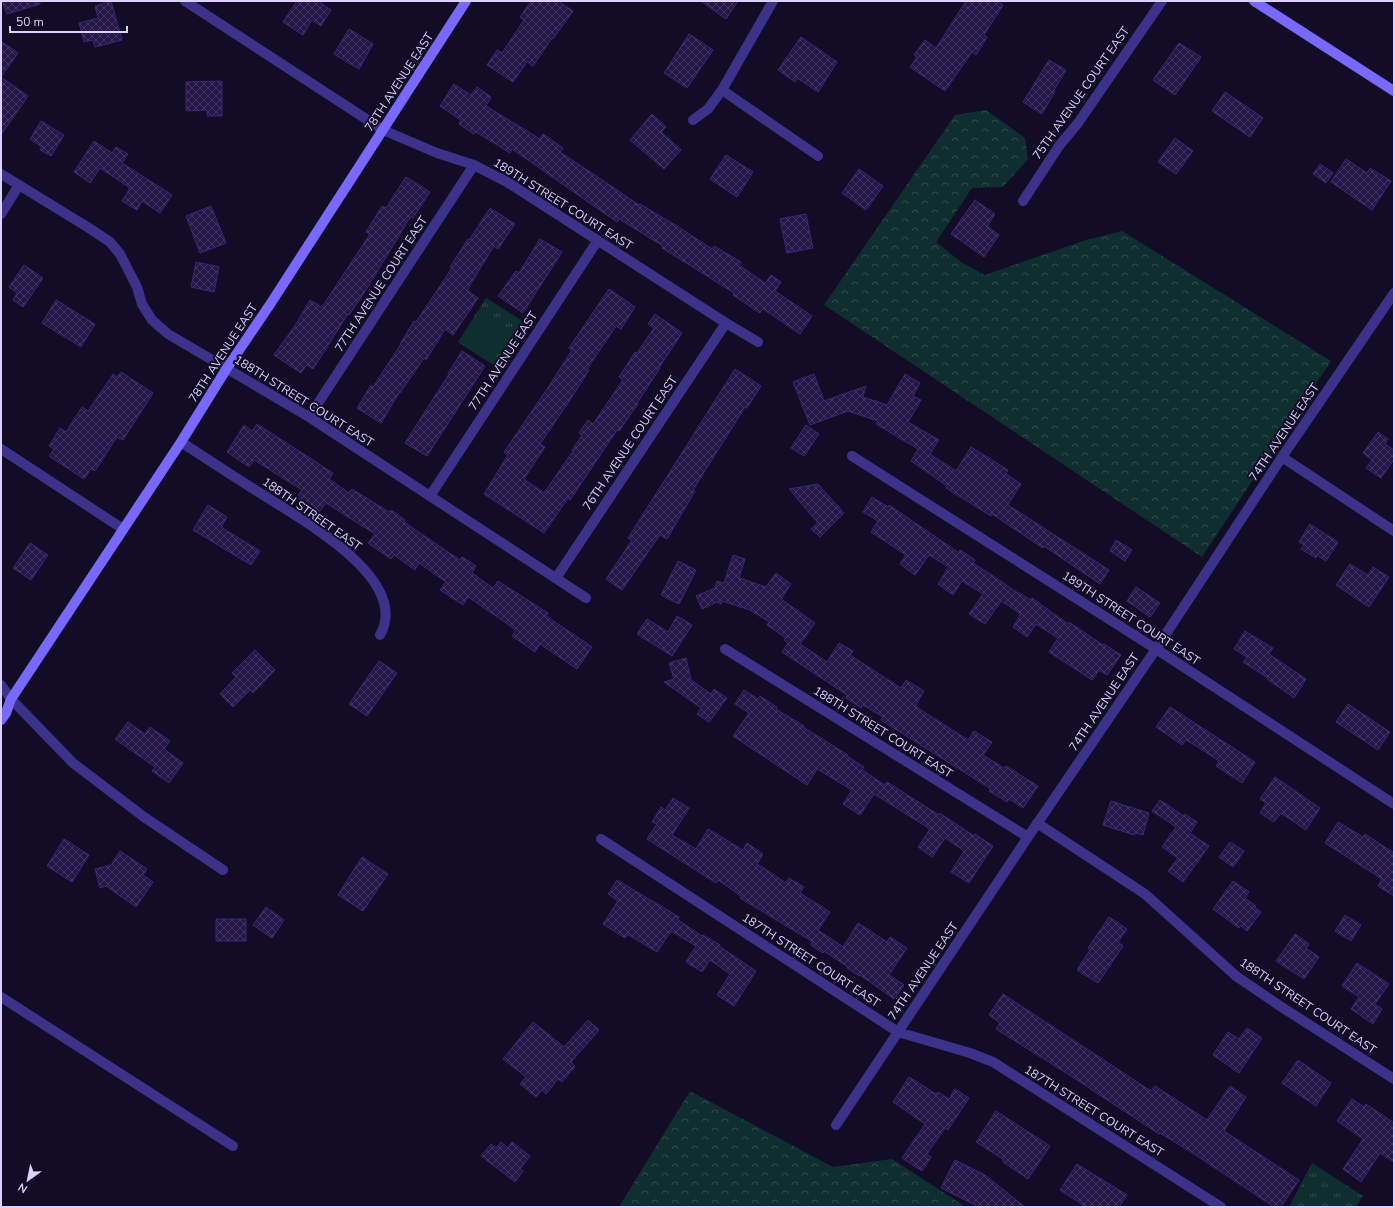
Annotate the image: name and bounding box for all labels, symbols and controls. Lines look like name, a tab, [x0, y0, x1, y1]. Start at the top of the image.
scale bar	[10, 8, 127, 34]
text: 50 m	[16, 14, 44, 30]
street label: 75TH AVENUE COURT EAST	[1029, 23, 1134, 163]
street label: 78TH AVENUE EAST	[361, 29, 437, 135]
street label: 189TH STREET COURT EAST	[490, 154, 636, 254]
street label: 77TH AVENUE COURT EAST	[331, 212, 431, 355]
street label: 78TH AVENUE EAST	[185, 300, 261, 406]
street label: 77TH AVENUE EAST	[465, 308, 541, 414]
street label: 188TH STREET COURT EAST	[231, 351, 377, 451]
street label: 76TH AVENUE COURT EAST	[579, 372, 681, 513]
street label: 74TH AVENUE EAST	[1245, 379, 1323, 484]
street label: 188TH STREET EAST	[259, 474, 365, 555]
street label: 189TH STREET COURT EAST	[1059, 567, 1204, 669]
street label: 74TH AVENUE EAST	[1065, 649, 1143, 754]
street label: 188TH STREET COURT EAST	[810, 682, 956, 782]
street label: 187TH STREET COURT EAST	[739, 909, 884, 1011]
street label: 74TH AVENUE EAST	[884, 918, 962, 1023]
street label: 188TH STREET COURT EAST	[1237, 954, 1380, 1058]
street label: 187TH STREET COURT EAST	[1021, 1061, 1167, 1161]
north arrow	[8, 1160, 48, 1200]
text: N	[15, 1179, 30, 1196]

